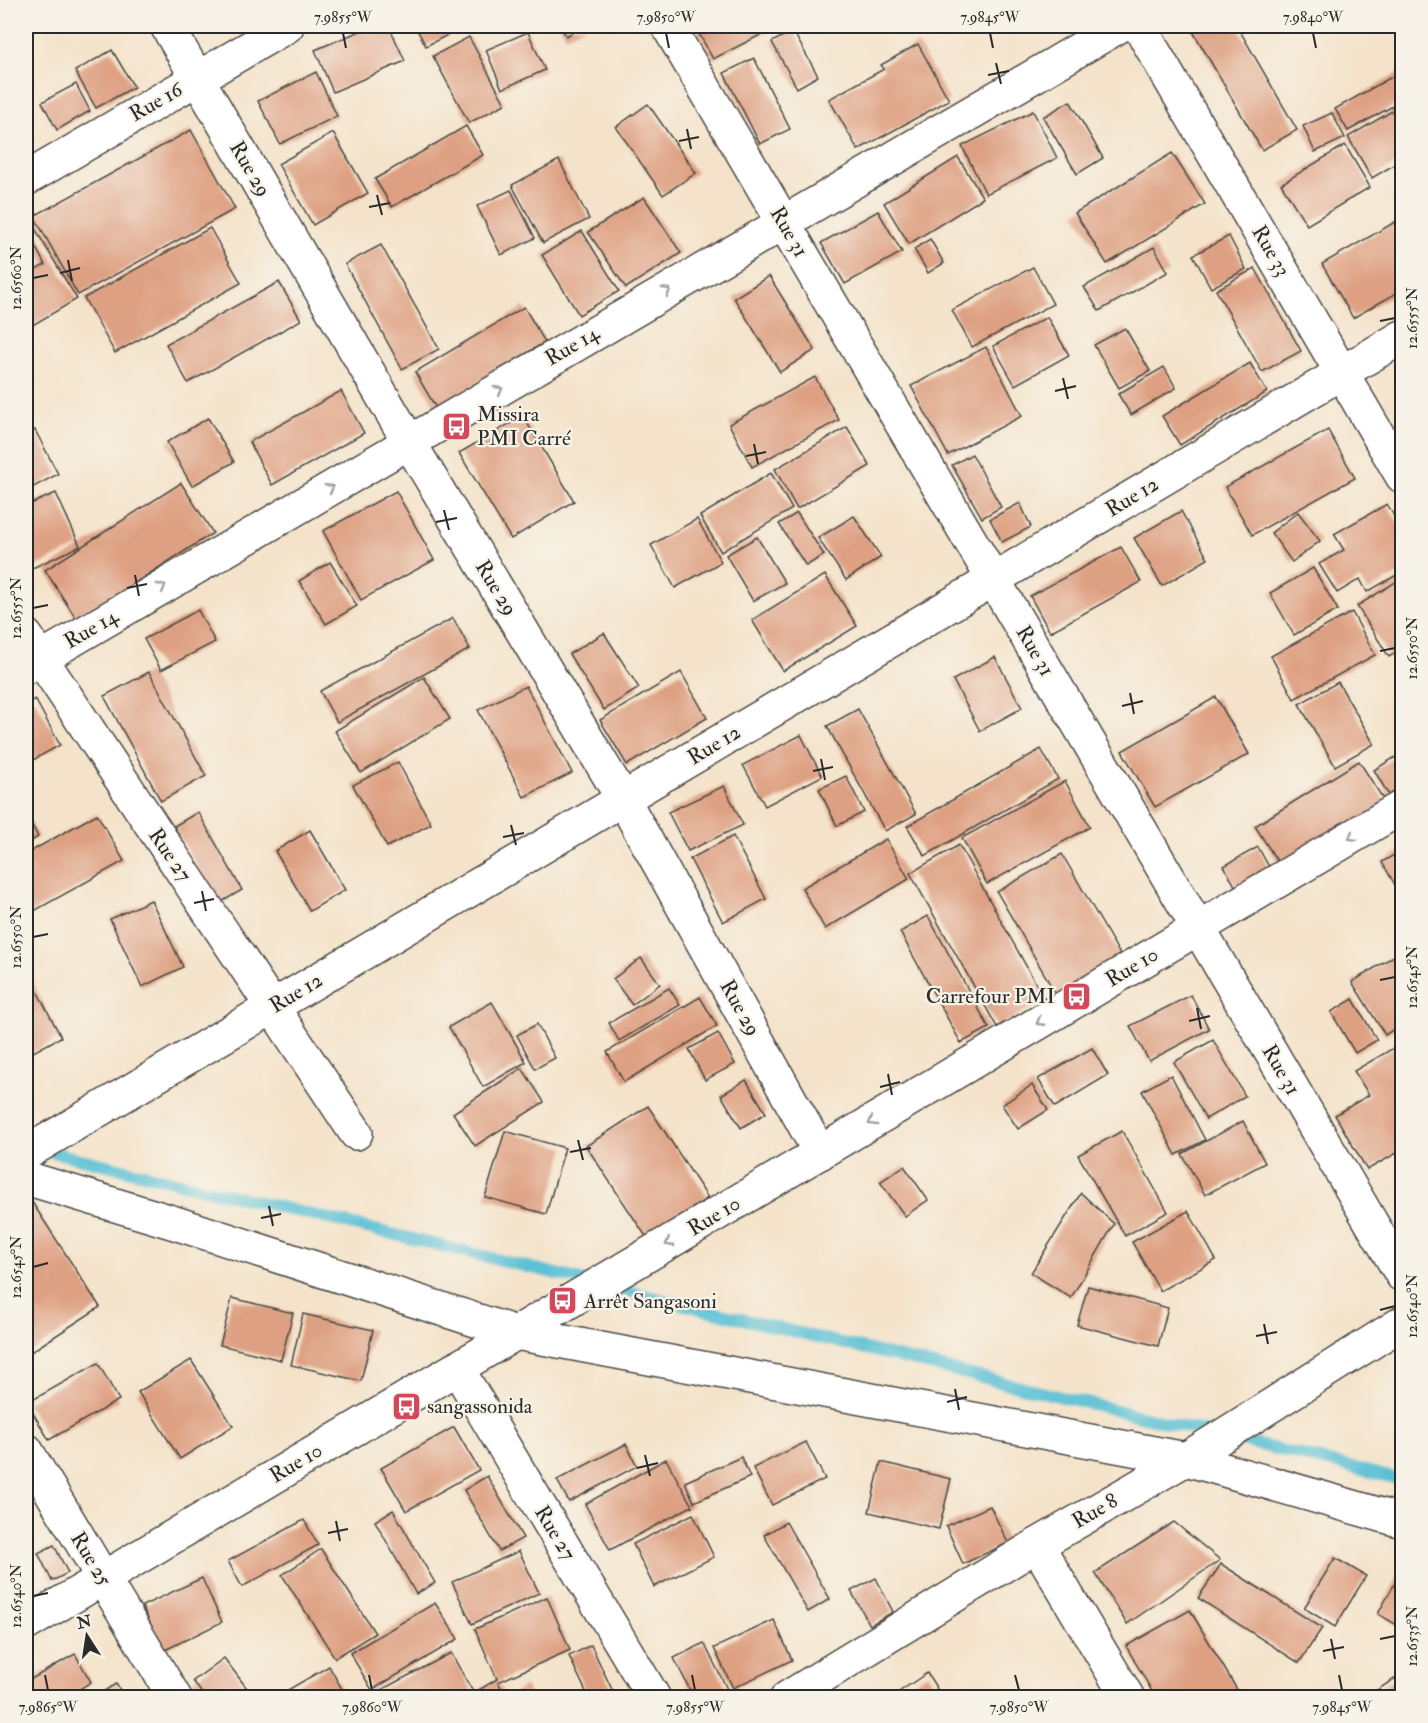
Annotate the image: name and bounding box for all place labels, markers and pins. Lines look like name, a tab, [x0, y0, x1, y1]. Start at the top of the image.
place label: Missira PMI Carré	[477, 401, 571, 452]
bus stop icon: Missira PMI Carré	[440, 410, 472, 442]
bus stop icon: Carrefour PMI	[1060, 980, 1092, 1012]
place label: Carrefour PMI	[926, 983, 1055, 1010]
bus stop icon: Arrêt Sangasoni	[547, 1285, 579, 1317]
place label: Arrêt Sangasoni	[583, 1288, 717, 1315]
bus stop icon: sangassonida	[390, 1390, 422, 1422]
place label: sangassonida	[427, 1393, 533, 1420]

